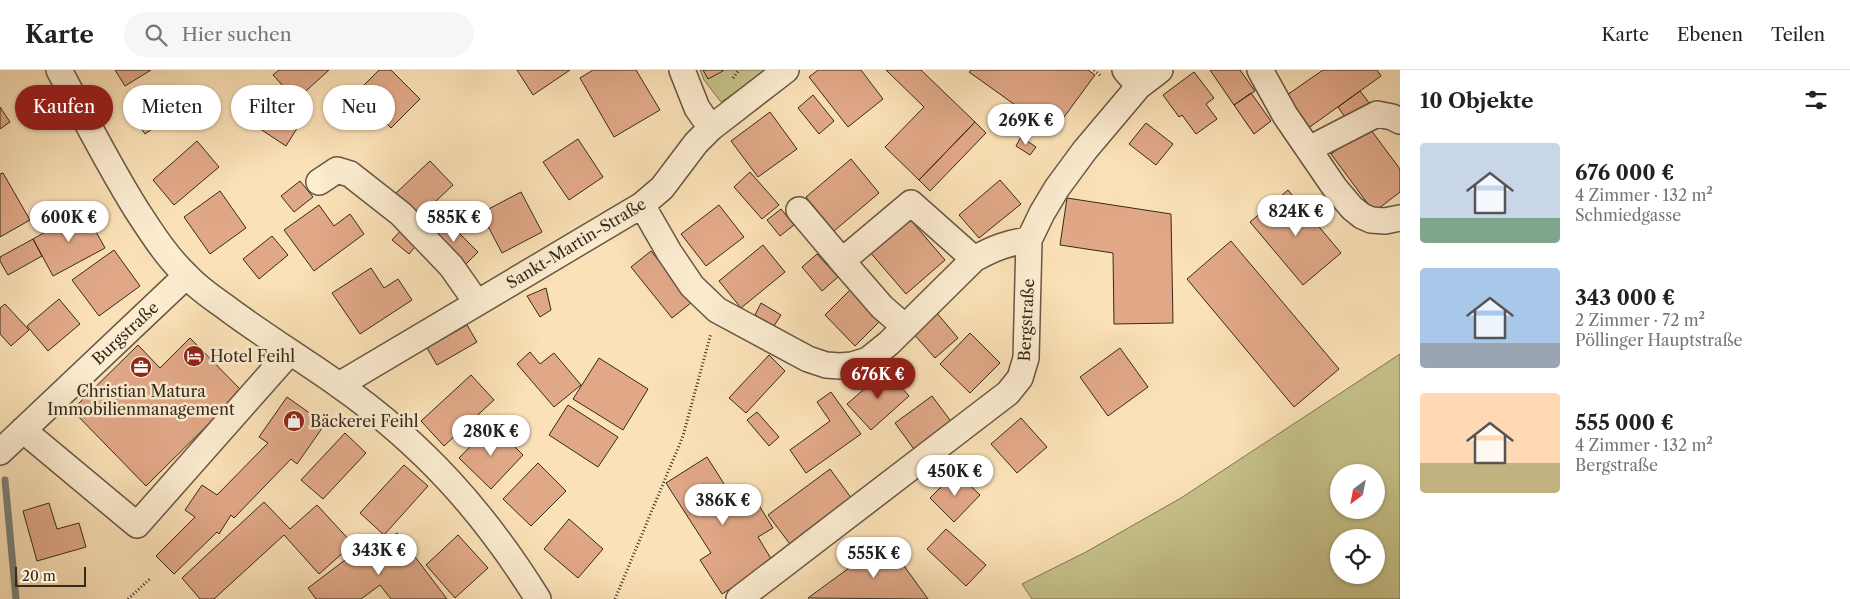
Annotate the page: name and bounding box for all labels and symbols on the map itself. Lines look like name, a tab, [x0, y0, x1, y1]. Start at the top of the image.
pin: 269K €	[985, 104, 1067, 146]
street label: Sankt-Martin-Straße	[503, 193, 650, 293]
pin: 824K €	[1255, 194, 1337, 237]
pin: 600K €	[28, 200, 110, 243]
pin: 585K €	[413, 200, 495, 243]
street label: Bergstraße	[1014, 278, 1038, 362]
street label: Burgstraße	[88, 297, 163, 369]
hotel icon: Hotel Feihl	[182, 344, 206, 368]
place label: Hotel Feihl	[210, 346, 295, 366]
office icon: Christian Matura Immobilienmanagement	[129, 355, 153, 379]
pin: 676K €	[837, 358, 919, 400]
place label: Christian Matura Immobilienmanagement	[47, 381, 235, 419]
shop icon: Bäckerei Feihl	[282, 409, 306, 433]
place label: Bäckerei Feihl	[310, 411, 419, 431]
pin: 280K €	[450, 414, 532, 457]
pin: 450K €	[914, 454, 996, 497]
north arrow	[1330, 464, 1385, 519]
pin: 386K €	[682, 484, 764, 526]
pin: 343K €	[338, 534, 420, 576]
pin: 555K €	[833, 536, 915, 579]
scale bar	[15, 564, 86, 587]

